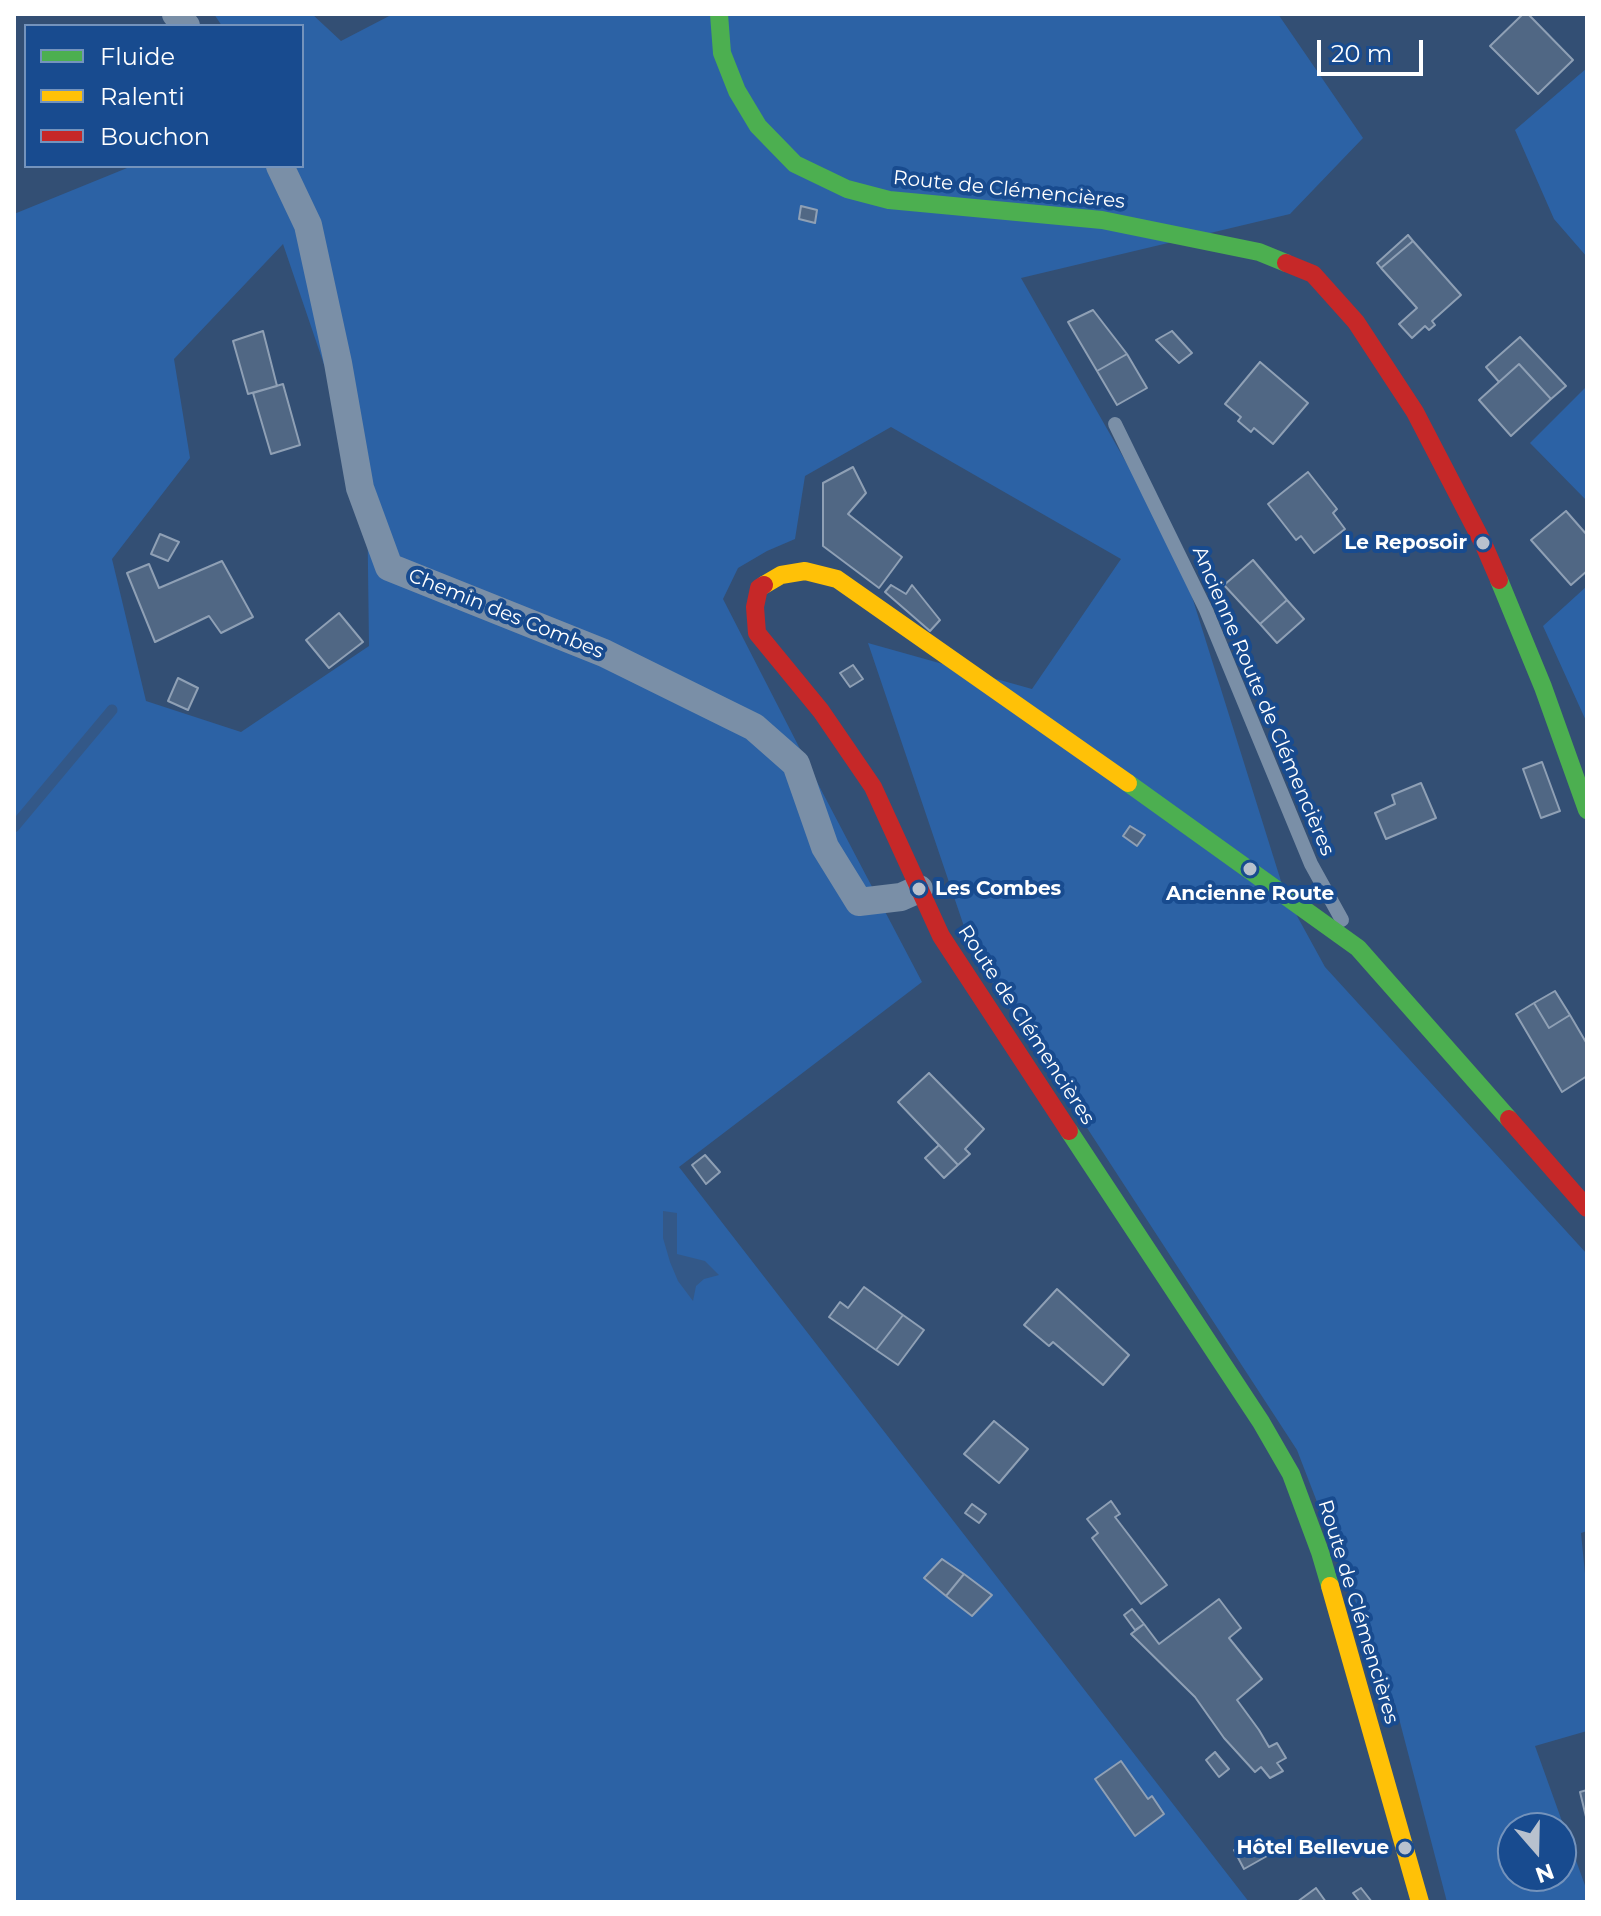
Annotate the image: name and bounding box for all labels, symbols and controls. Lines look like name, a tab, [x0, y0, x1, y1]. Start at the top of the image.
legend	[24, 24, 304, 168]
scale bar	[1321, 24, 1427, 74]
text: 20 m	[1331, 39, 1392, 68]
text: Fluide	[100, 42, 175, 71]
text: Ralenti	[100, 82, 185, 111]
text: Bouchon	[100, 122, 210, 151]
street label: Route de Clémencières	[892, 166, 1126, 214]
place label: Le Reposoir	[1344, 531, 1467, 555]
marker: Le Reposoir	[1474, 534, 1492, 552]
street label: Ancienne Route de Clémencières	[1187, 543, 1339, 859]
street label: Chemin des Combes	[405, 564, 607, 664]
marker: Ancienne Route	[1241, 860, 1259, 878]
place label: Les Combes	[935, 877, 1061, 901]
marker: Les Combes	[910, 880, 928, 898]
place label: Ancienne Route	[1166, 882, 1334, 906]
street label: Route de Clémencières	[952, 921, 1100, 1129]
street label: Route de Clémencières	[1312, 1497, 1404, 1727]
north arrow	[1497, 1812, 1577, 1892]
place label: Hôtel Bellevue	[1236, 1836, 1389, 1860]
marker: Hôtel Bellevue	[1396, 1839, 1414, 1857]
text: N	[1532, 1857, 1558, 1889]

